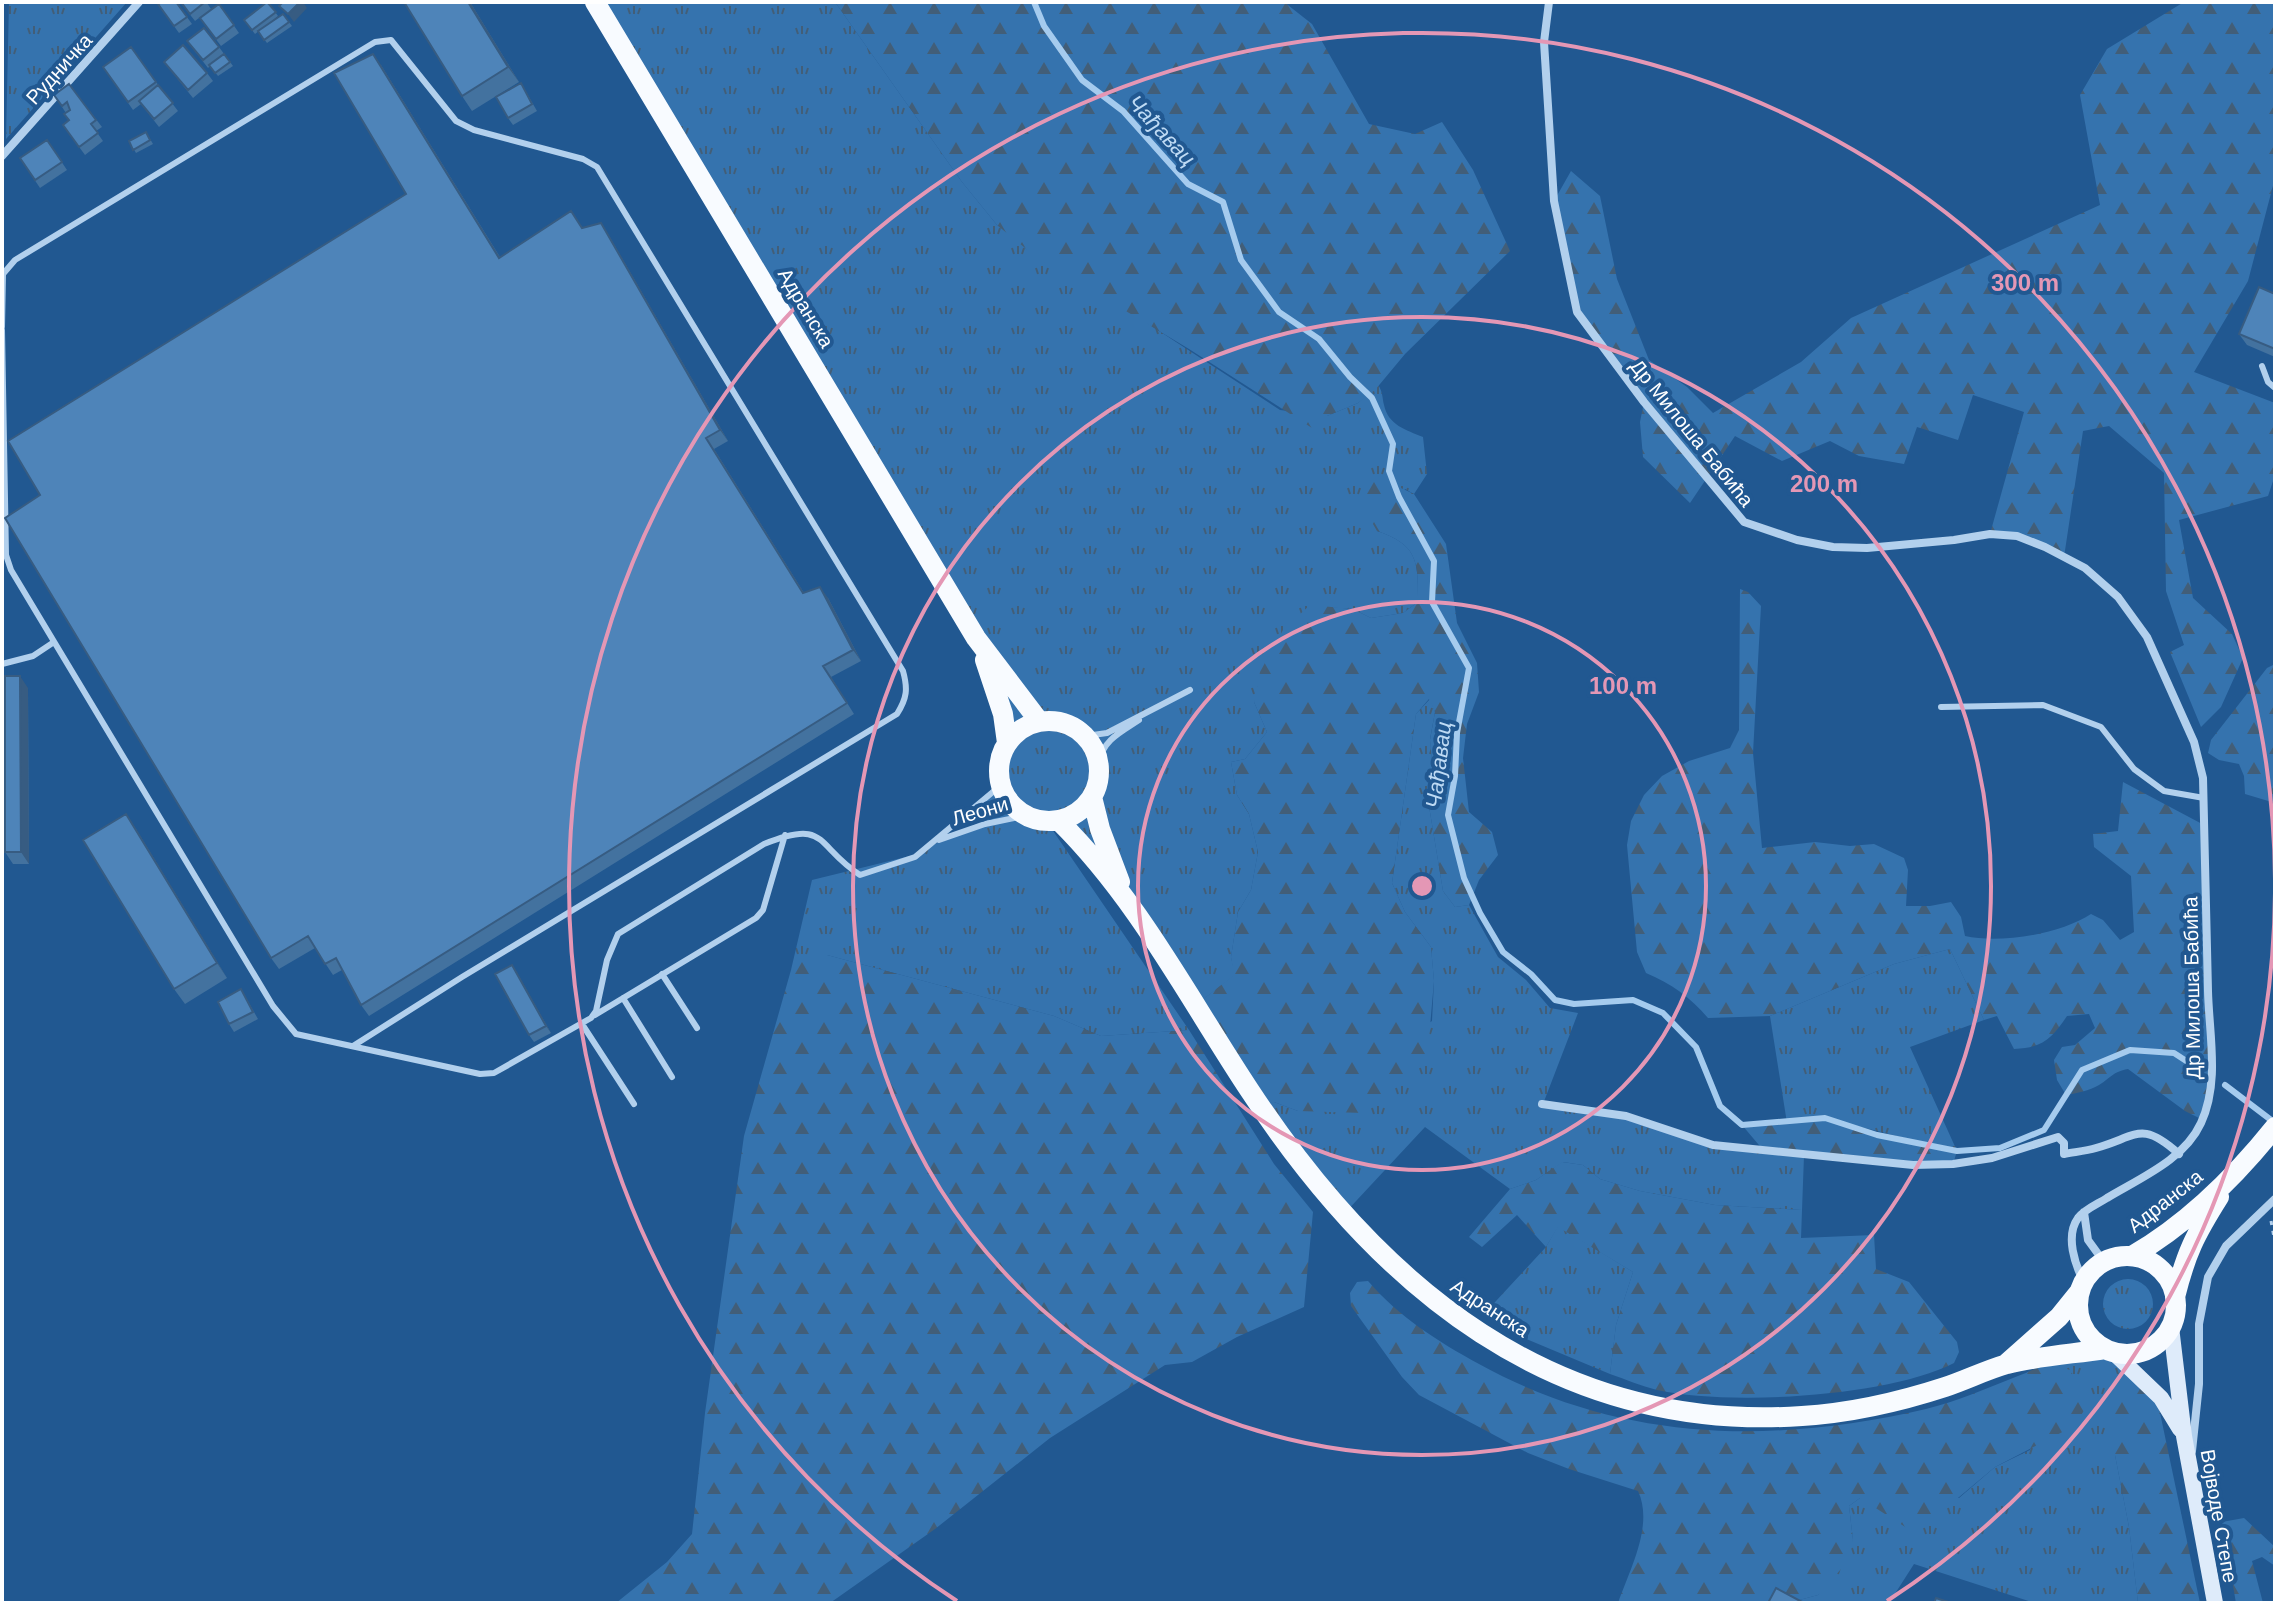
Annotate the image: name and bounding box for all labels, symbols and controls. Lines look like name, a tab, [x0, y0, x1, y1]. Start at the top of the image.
street label: Рудничка	[22, 29, 97, 109]
water label: Чађавац	[1123, 90, 1201, 171]
street label: Адранска	[774, 264, 839, 352]
text: 300 m	[1991, 269, 2059, 296]
street label: Др Милоша Бабића	[1626, 355, 1759, 512]
text: 200 m	[1790, 470, 1858, 497]
text: 100 m	[1589, 672, 1657, 699]
water label: Чађавац	[1421, 720, 1456, 810]
street label: Леони	[949, 792, 1011, 830]
centre of rings	[1408, 872, 1436, 900]
street label: Др Милоша Бабића	[2179, 895, 2205, 1080]
street label: Адранска	[2123, 1165, 2207, 1237]
street label: Адранска	[1447, 1275, 1534, 1342]
street label: Војводе Степе	[2196, 1448, 2242, 1584]

